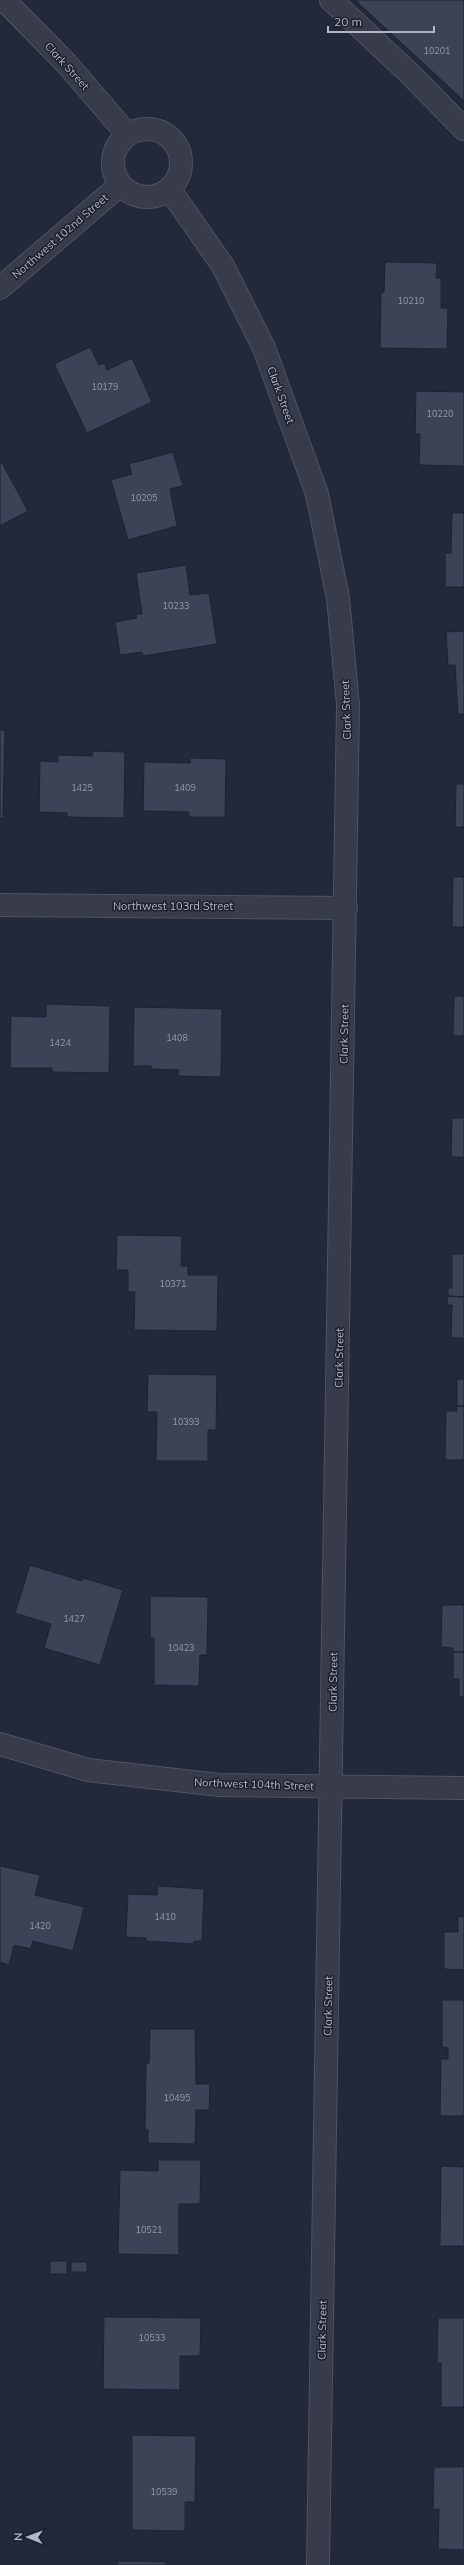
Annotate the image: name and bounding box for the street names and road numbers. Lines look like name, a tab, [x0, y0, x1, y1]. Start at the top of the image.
street label: Clark Street	[42, 39, 92, 93]
street label: Northwest 102nd Street	[9, 190, 111, 282]
street label: Clark Street	[264, 365, 298, 426]
street label: Clark Street	[338, 680, 354, 740]
street label: Northwest 103rd Street	[113, 899, 233, 913]
street label: Clark Street	[336, 1004, 352, 1064]
street label: Clark Street	[331, 1328, 347, 1388]
street label: Clark Street	[325, 1652, 341, 1712]
street label: Northwest 104th Street	[194, 1775, 314, 1793]
street label: Clark Street	[320, 1976, 336, 2036]
street label: Clark Street	[314, 2300, 330, 2360]

